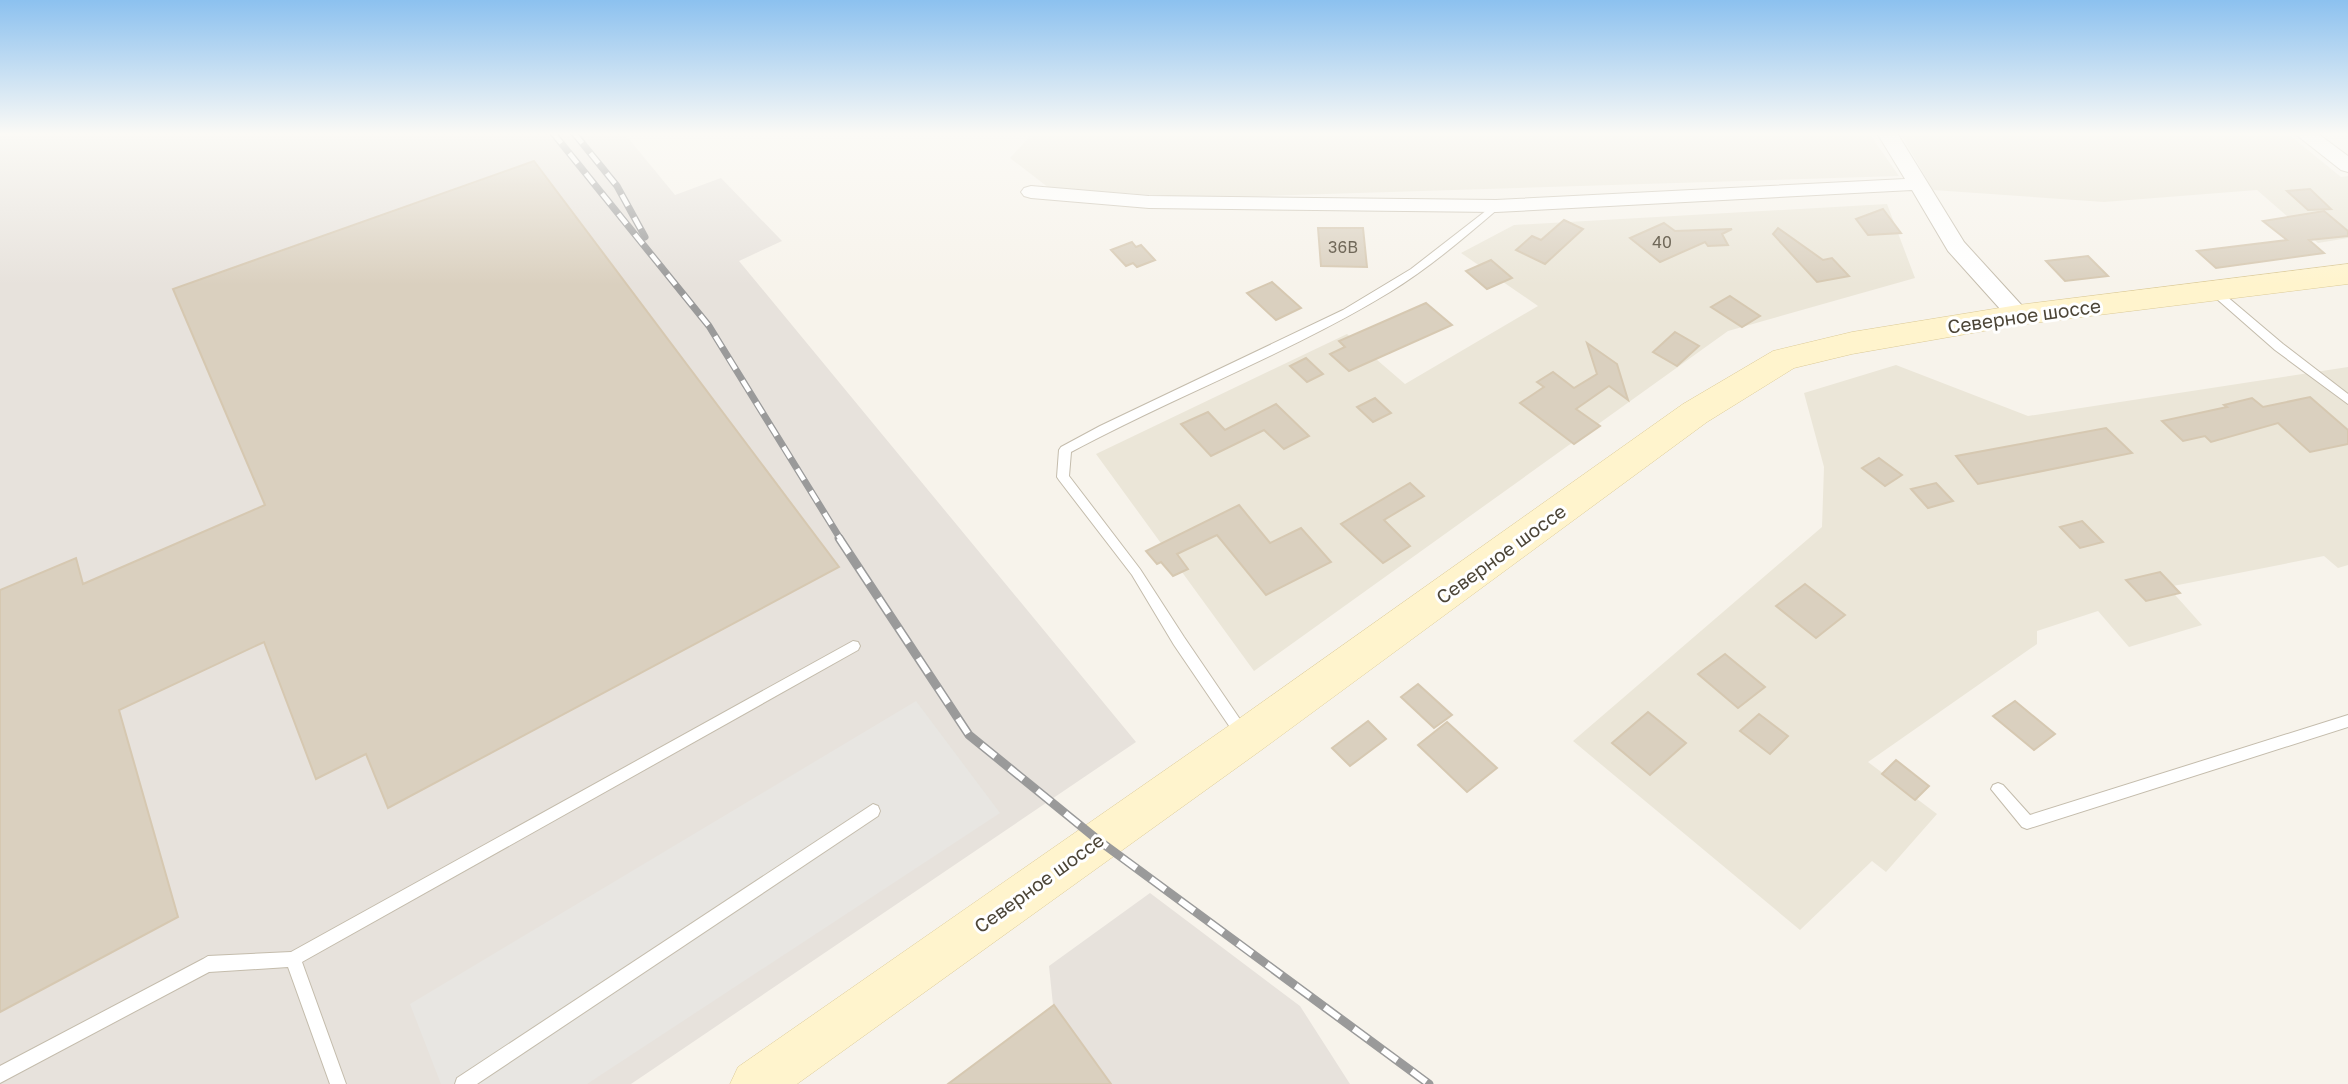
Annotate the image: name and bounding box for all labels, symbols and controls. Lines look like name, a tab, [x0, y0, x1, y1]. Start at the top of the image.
house number: 40	[1652, 232, 1672, 252]
house number: 36В	[1328, 237, 1358, 257]
street label: Северное шоссе	[1946, 293, 2102, 338]
street label: Северное шоссе	[1431, 499, 1570, 608]
street label: Северное шоссе	[969, 828, 1108, 937]

